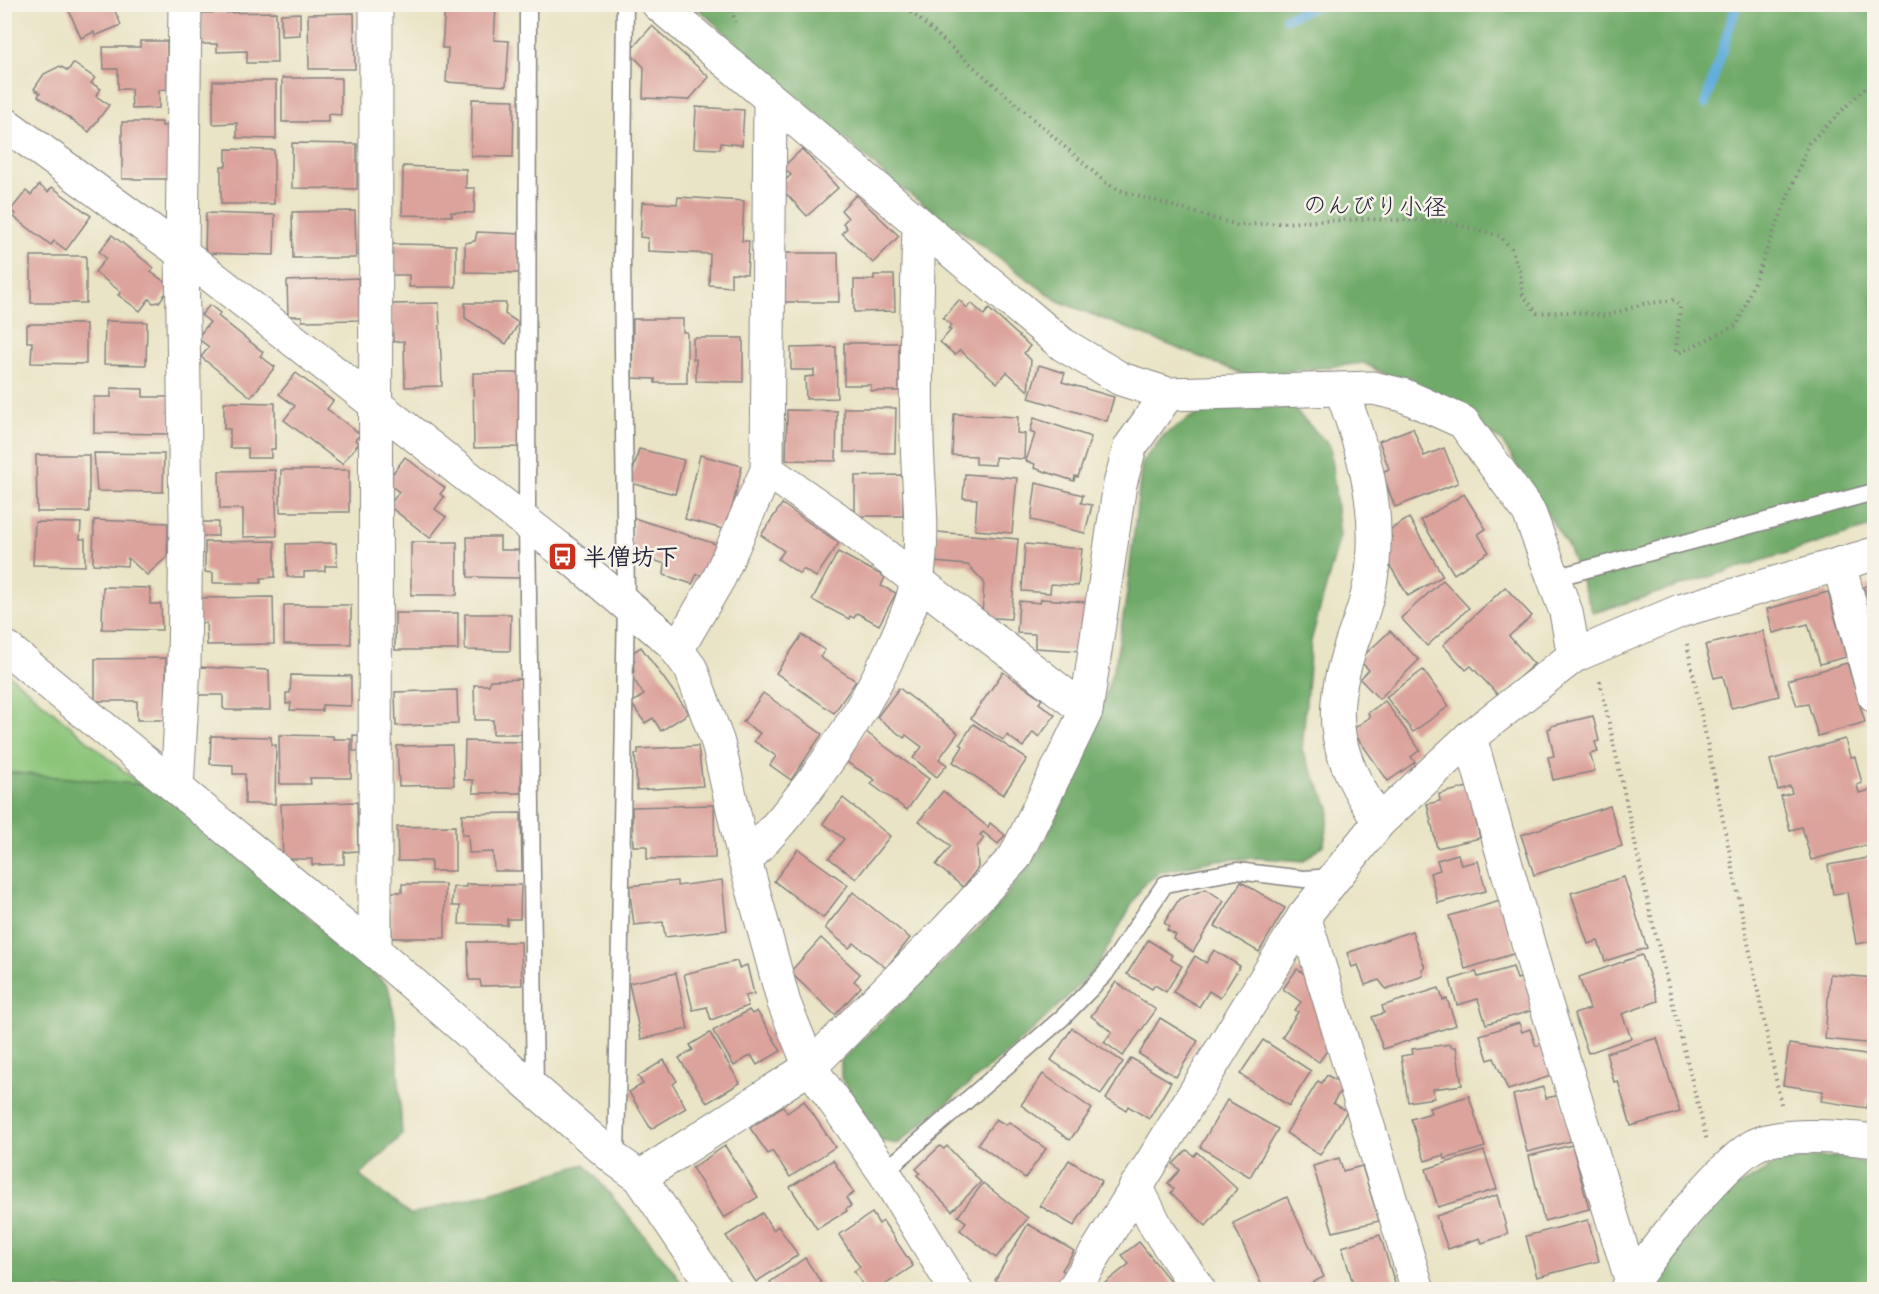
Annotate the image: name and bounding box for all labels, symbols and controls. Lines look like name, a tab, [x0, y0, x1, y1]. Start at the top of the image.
street label: のんびり小径	[1303, 191, 1447, 227]
bus stop icon: 半僧坊下	[546, 541, 578, 573]
place label: 半僧坊下	[583, 543, 679, 577]

